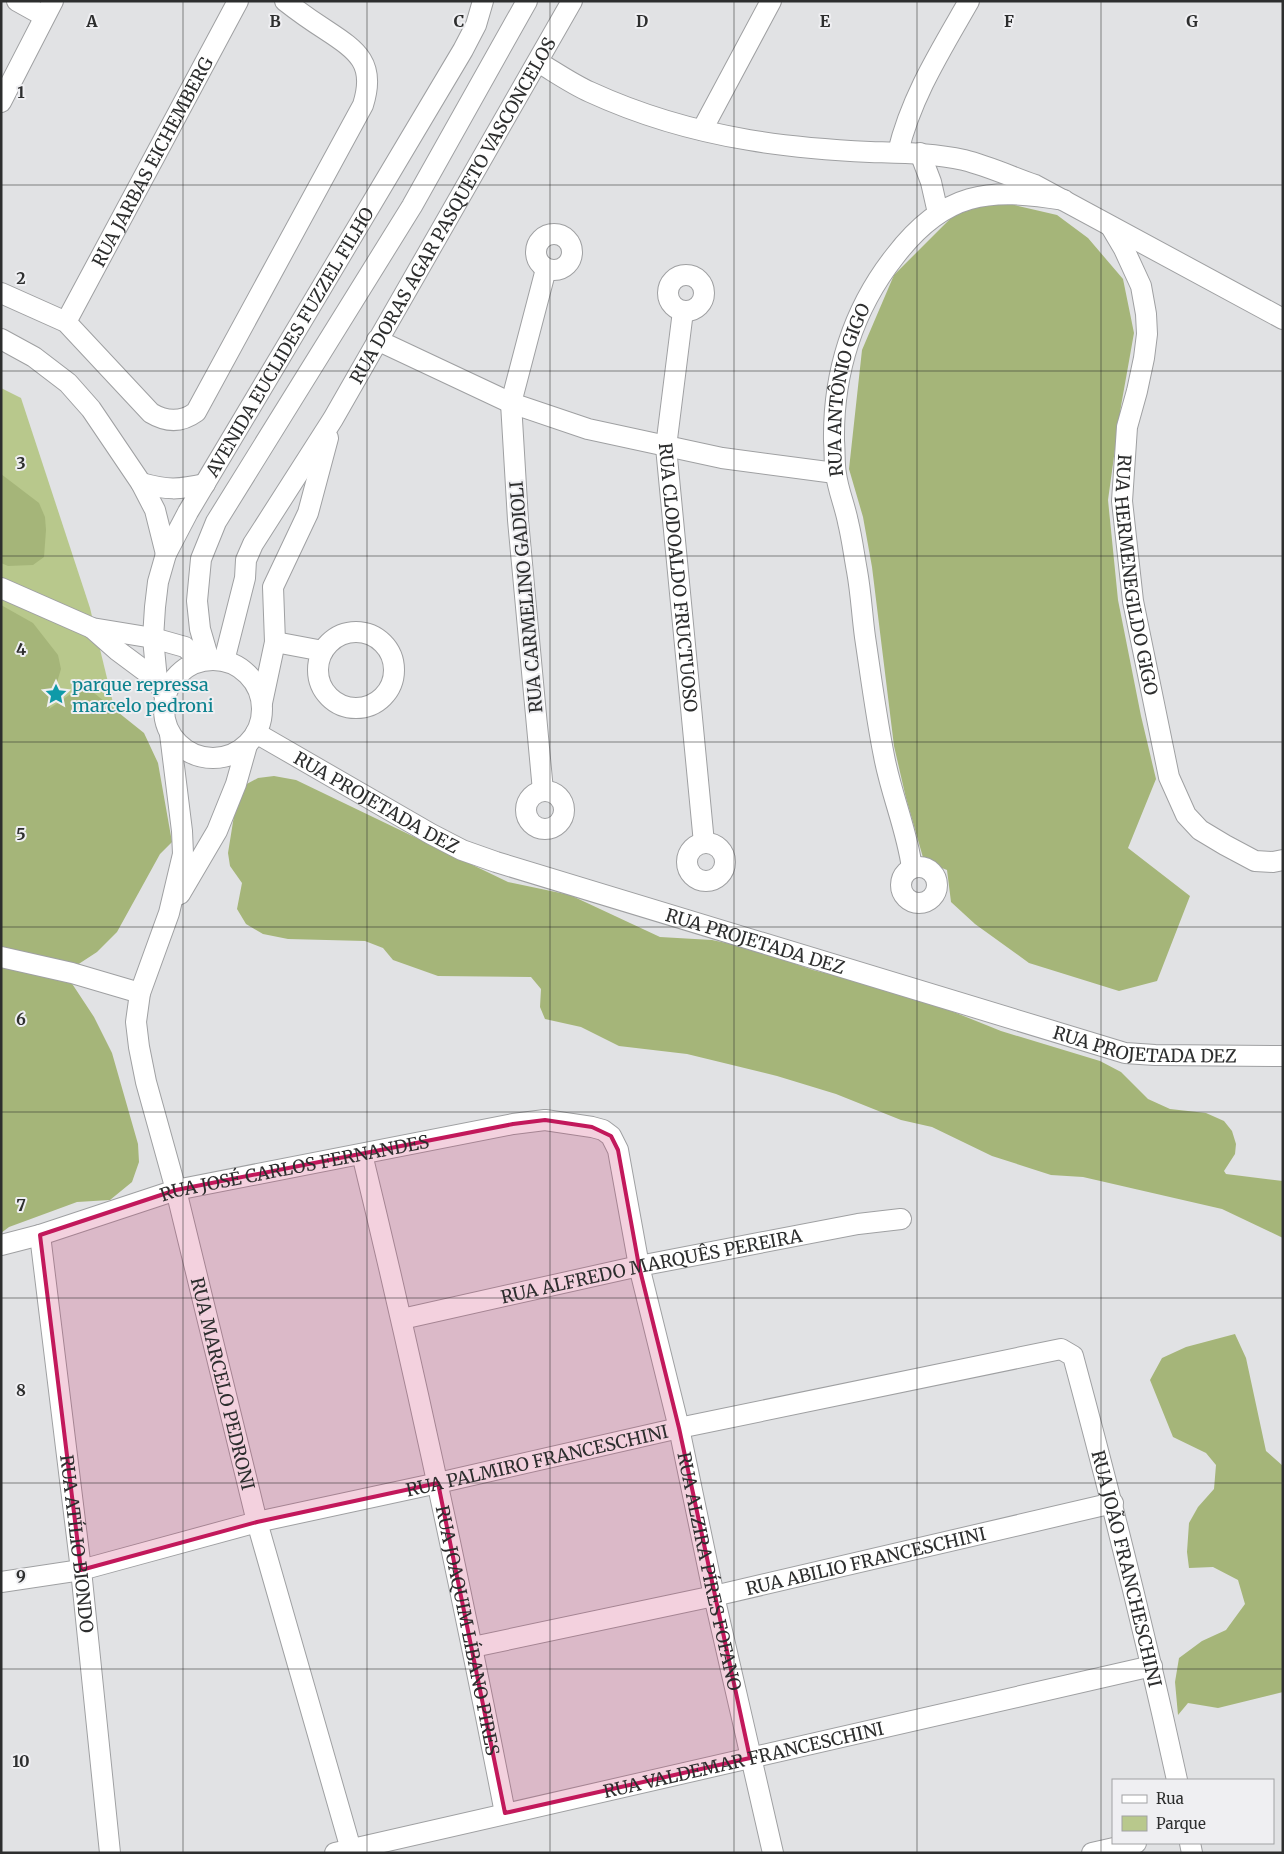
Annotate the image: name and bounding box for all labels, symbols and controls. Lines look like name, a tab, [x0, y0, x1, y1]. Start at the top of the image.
text: A	[85, 11, 98, 31]
text: B	[269, 11, 281, 31]
text: C	[454, 11, 464, 31]
text: D	[636, 11, 648, 31]
text: E	[820, 11, 831, 31]
text: F	[1004, 11, 1014, 31]
text: G	[1186, 11, 1198, 31]
street label: RUA DORAS AGAR PASQUETO VASCONCELOS	[344, 33, 561, 387]
street label: RUA JARBAS EICHEMBERG	[86, 53, 218, 271]
text: 1	[17, 82, 25, 102]
street label: AVENIDA EUCLIDES FUZZEL FILHO	[200, 203, 378, 482]
text: 2	[16, 268, 26, 288]
street label: RUA ANTÔNIO GIGO	[822, 299, 875, 478]
street label: RUA CLODOALDO FRUCTUOSO	[654, 442, 703, 713]
text: 3	[16, 453, 26, 473]
street label: RUA HERMENEGILDO GIGO	[1110, 454, 1163, 697]
street label: RUA CARMELINO GADIOLI	[504, 480, 548, 714]
text: 4	[16, 639, 26, 659]
place label: parque repressa marcelo pedroni	[72, 673, 214, 717]
place icon: parque repressa marcelo pedroni	[43, 681, 69, 707]
street label: RUA PROJETADA DEZ	[290, 746, 463, 858]
text: 5	[16, 824, 26, 844]
street label: RUA PROJETADA DEZ	[663, 903, 848, 979]
text: 6	[16, 1009, 26, 1029]
street label: RUA PROJETADA DEZ	[1050, 1020, 1237, 1067]
street label: RUA JOSÉ CARLOS FERNANDES	[157, 1129, 431, 1206]
text: 7	[16, 1195, 26, 1215]
street label: RUA ALFREDO MARQUÊS PEREIRA	[498, 1223, 804, 1308]
street label: RUA MARCELO PEDRONI	[186, 1275, 260, 1492]
text: 8	[16, 1380, 26, 1400]
street label: RUA PALMIRO FRANCESCHINI	[404, 1419, 670, 1501]
street label: RUA JOÃO FRANCHESCHINI	[1087, 1448, 1167, 1689]
street label: RUA ALZIRA PÍRES FOFANO	[673, 1450, 747, 1693]
street label: RUA ATÍLIO BIONDO	[55, 1453, 99, 1634]
street label: RUA JOAQUIM LÍBANO PIRES	[431, 1503, 505, 1758]
street label: RUA ABILIO FRANCESCHINI	[743, 1522, 988, 1600]
text: 9	[16, 1566, 26, 1586]
street label: RUA VALDEMAR FRANCESCHINI	[601, 1716, 886, 1803]
text: 10	[12, 1751, 30, 1771]
legend	[1112, 1779, 1274, 1844]
text: Rua	[1156, 1789, 1184, 1808]
text: Parque	[1156, 1814, 1206, 1833]

